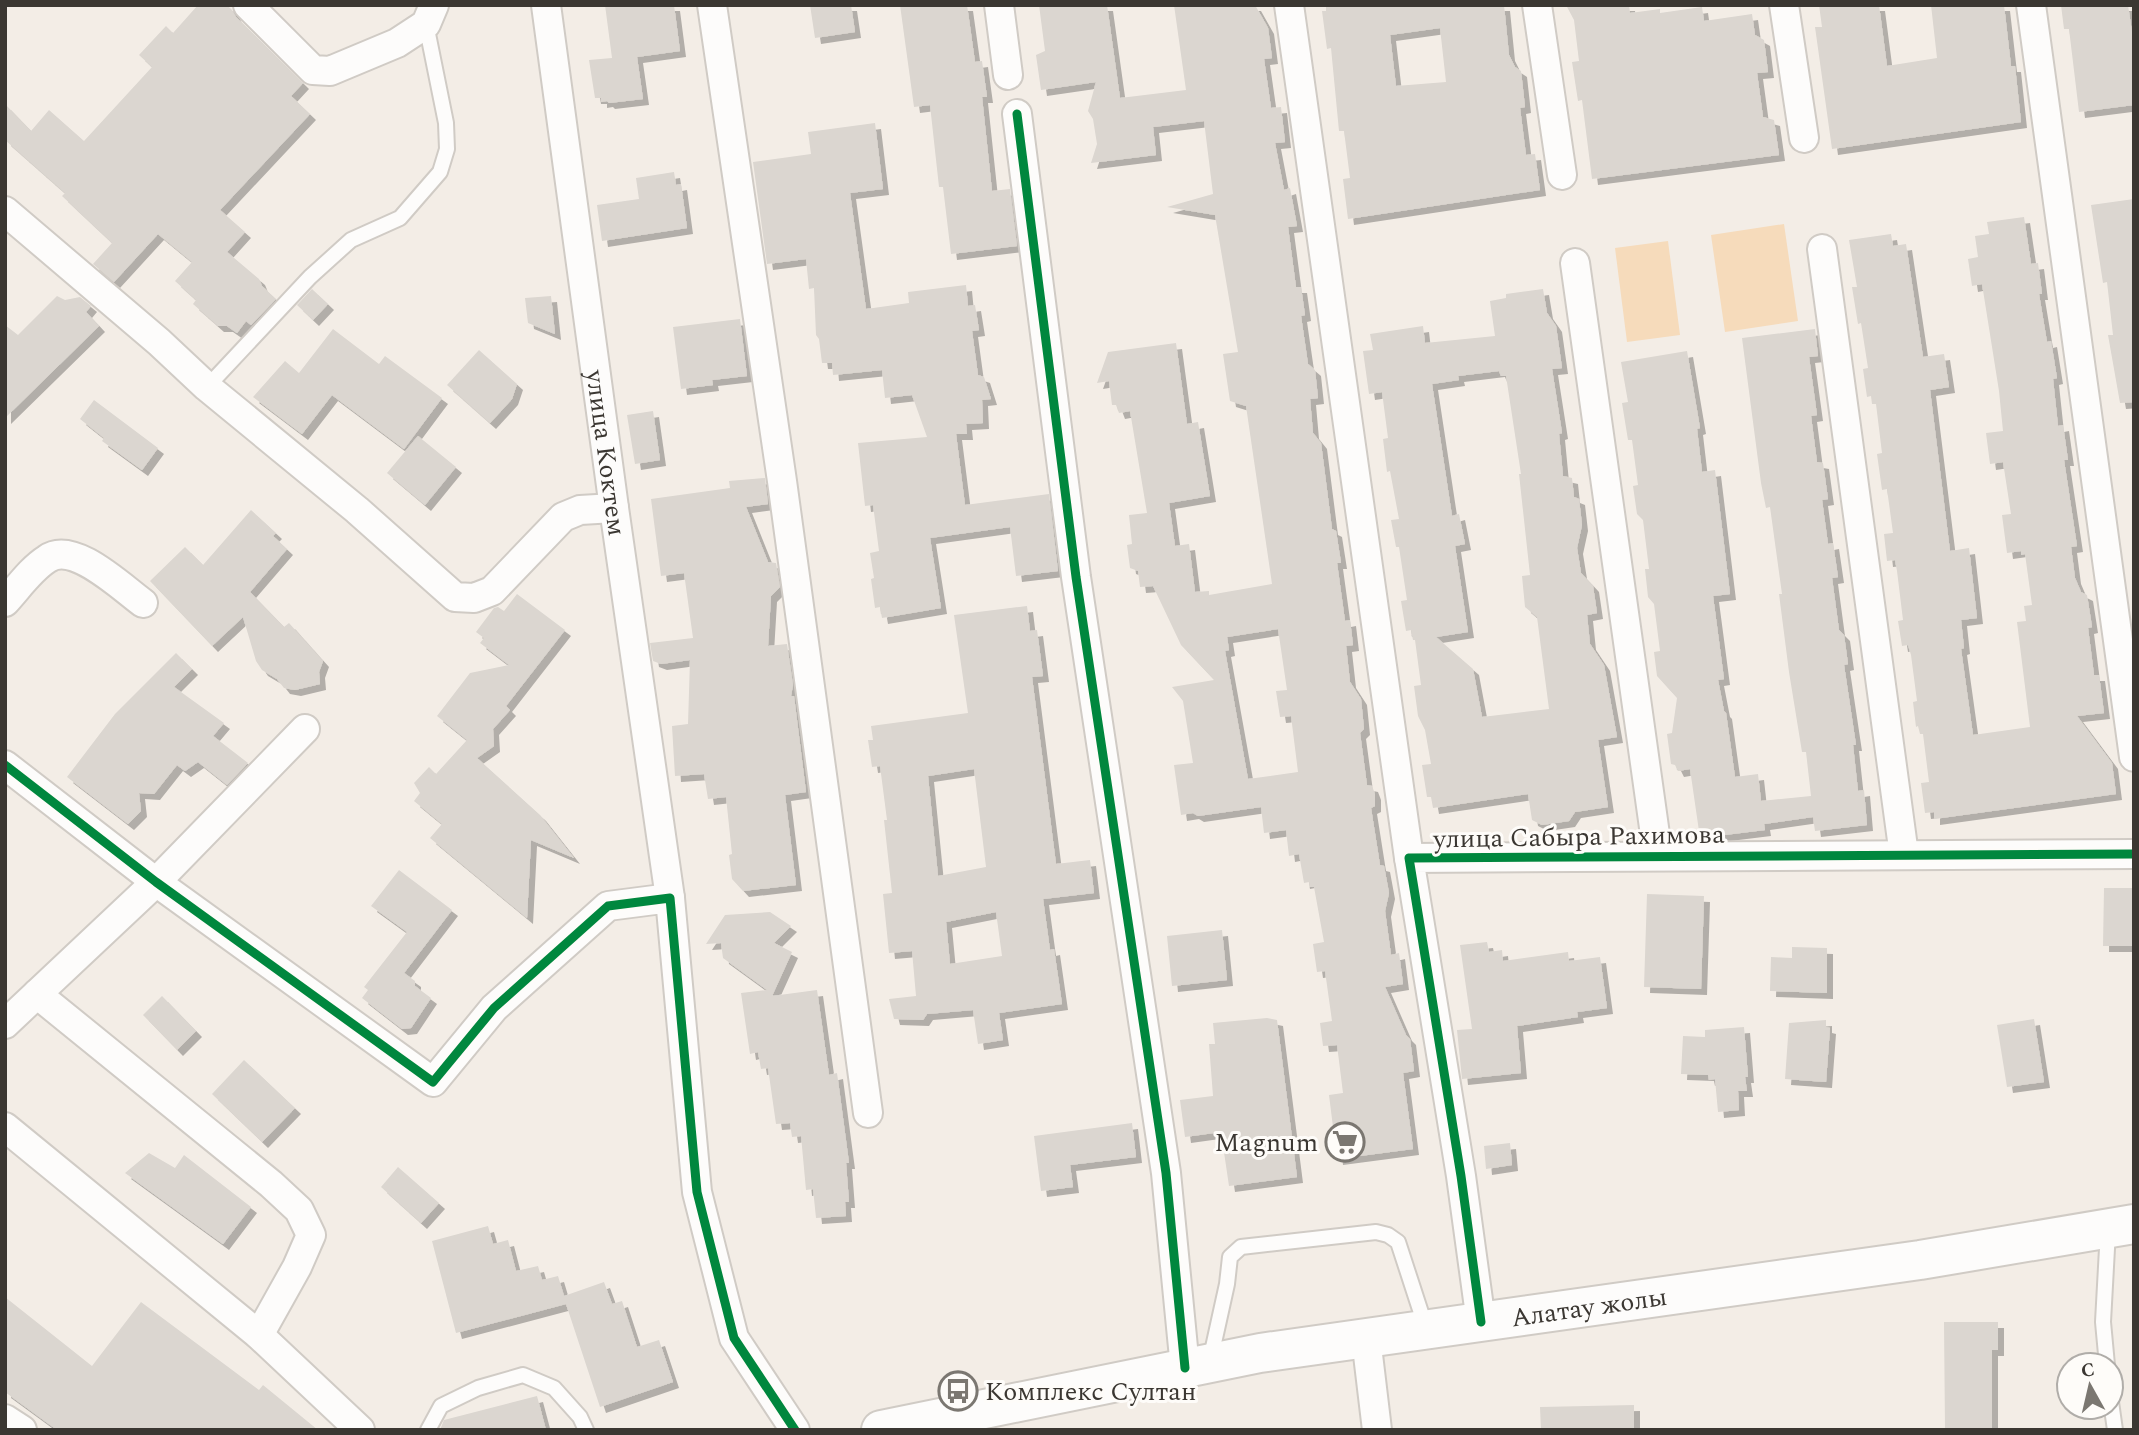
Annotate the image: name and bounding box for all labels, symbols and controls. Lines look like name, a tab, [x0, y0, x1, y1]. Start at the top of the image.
street label: улица Коктем	[574, 367, 637, 539]
street label: улица Сабыра Рахимова	[1432, 814, 1725, 860]
supermarket icon: Magnum	[1324, 1121, 1366, 1163]
place label: Magnum	[1214, 1123, 1318, 1163]
street label: Алатау жолы	[1509, 1277, 1670, 1338]
north arrow	[2055, 1351, 2125, 1421]
text: С	[2079, 1355, 2097, 1386]
bus stop icon: Комплекс Султан	[937, 1370, 979, 1412]
place label: Комплекс Султан	[985, 1372, 1196, 1412]

